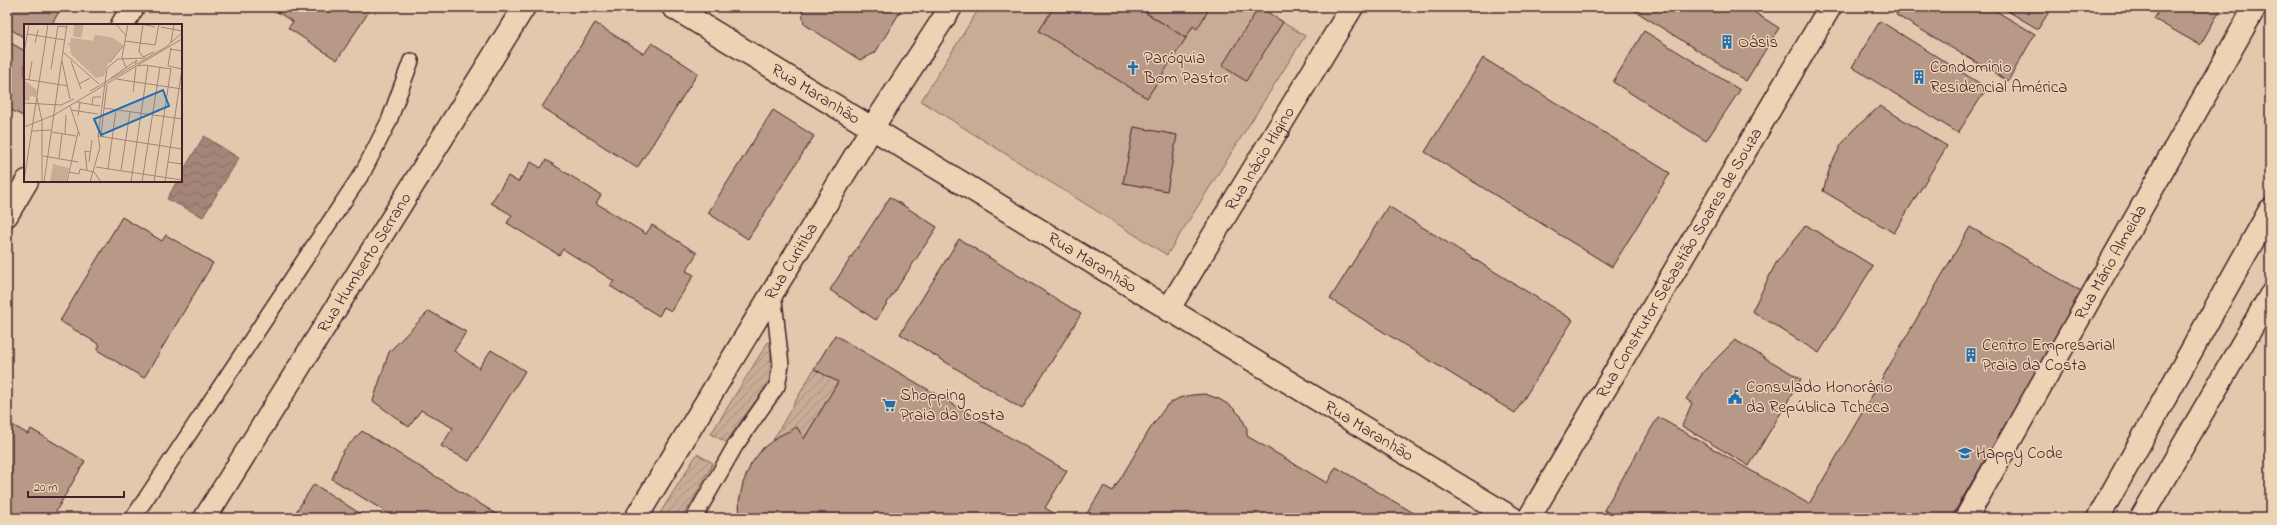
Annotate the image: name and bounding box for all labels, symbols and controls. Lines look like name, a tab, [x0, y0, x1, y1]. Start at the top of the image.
inset map	[24, 24, 182, 182]
place label: Oásis	[1738, 30, 1778, 55]
building icon: Oásis	[1719, 34, 1735, 50]
place label: Paróquia Bom Pastor	[1143, 46, 1229, 91]
place label: Condomínio Residencial América	[1930, 55, 2068, 100]
street label: Rua Maranhão	[766, 57, 865, 131]
church icon: Paróquia Bom Pastor	[1125, 60, 1141, 76]
building icon: Condomínio Residencial América	[1911, 69, 1927, 85]
street label: Rua Inácio Higino	[1219, 102, 1301, 216]
street label: Rua Construtor Sebastião Soares de Souza	[1590, 123, 1769, 403]
street label: Rua Humberto Serrano	[311, 187, 418, 338]
street label: Rua Mário Almeida	[2068, 200, 2153, 324]
street label: Rua Curitiba	[758, 218, 824, 305]
street label: Rua Maranhão	[1043, 226, 1142, 299]
place label: Centro Empresarial Praia da Costa	[1982, 333, 2115, 378]
building icon: Centro Empresarial Praia da Costa	[1963, 347, 1979, 363]
place label: Consulado Honorário da República Tcheca	[1746, 375, 1893, 420]
place label: Shopping Praia da Costa	[900, 383, 1004, 428]
public building icon: Consulado Honorário da República Tcheca	[1727, 389, 1743, 405]
street label: Rua Maranhão	[1320, 394, 1419, 468]
supermarket icon: Shopping Praia da Costa	[881, 397, 897, 413]
place label: Happy Code	[1976, 441, 2063, 467]
school or university icon: Happy Code	[1957, 445, 1973, 461]
scale bar	[28, 473, 124, 499]
text: 20 m	[34, 479, 57, 497]

